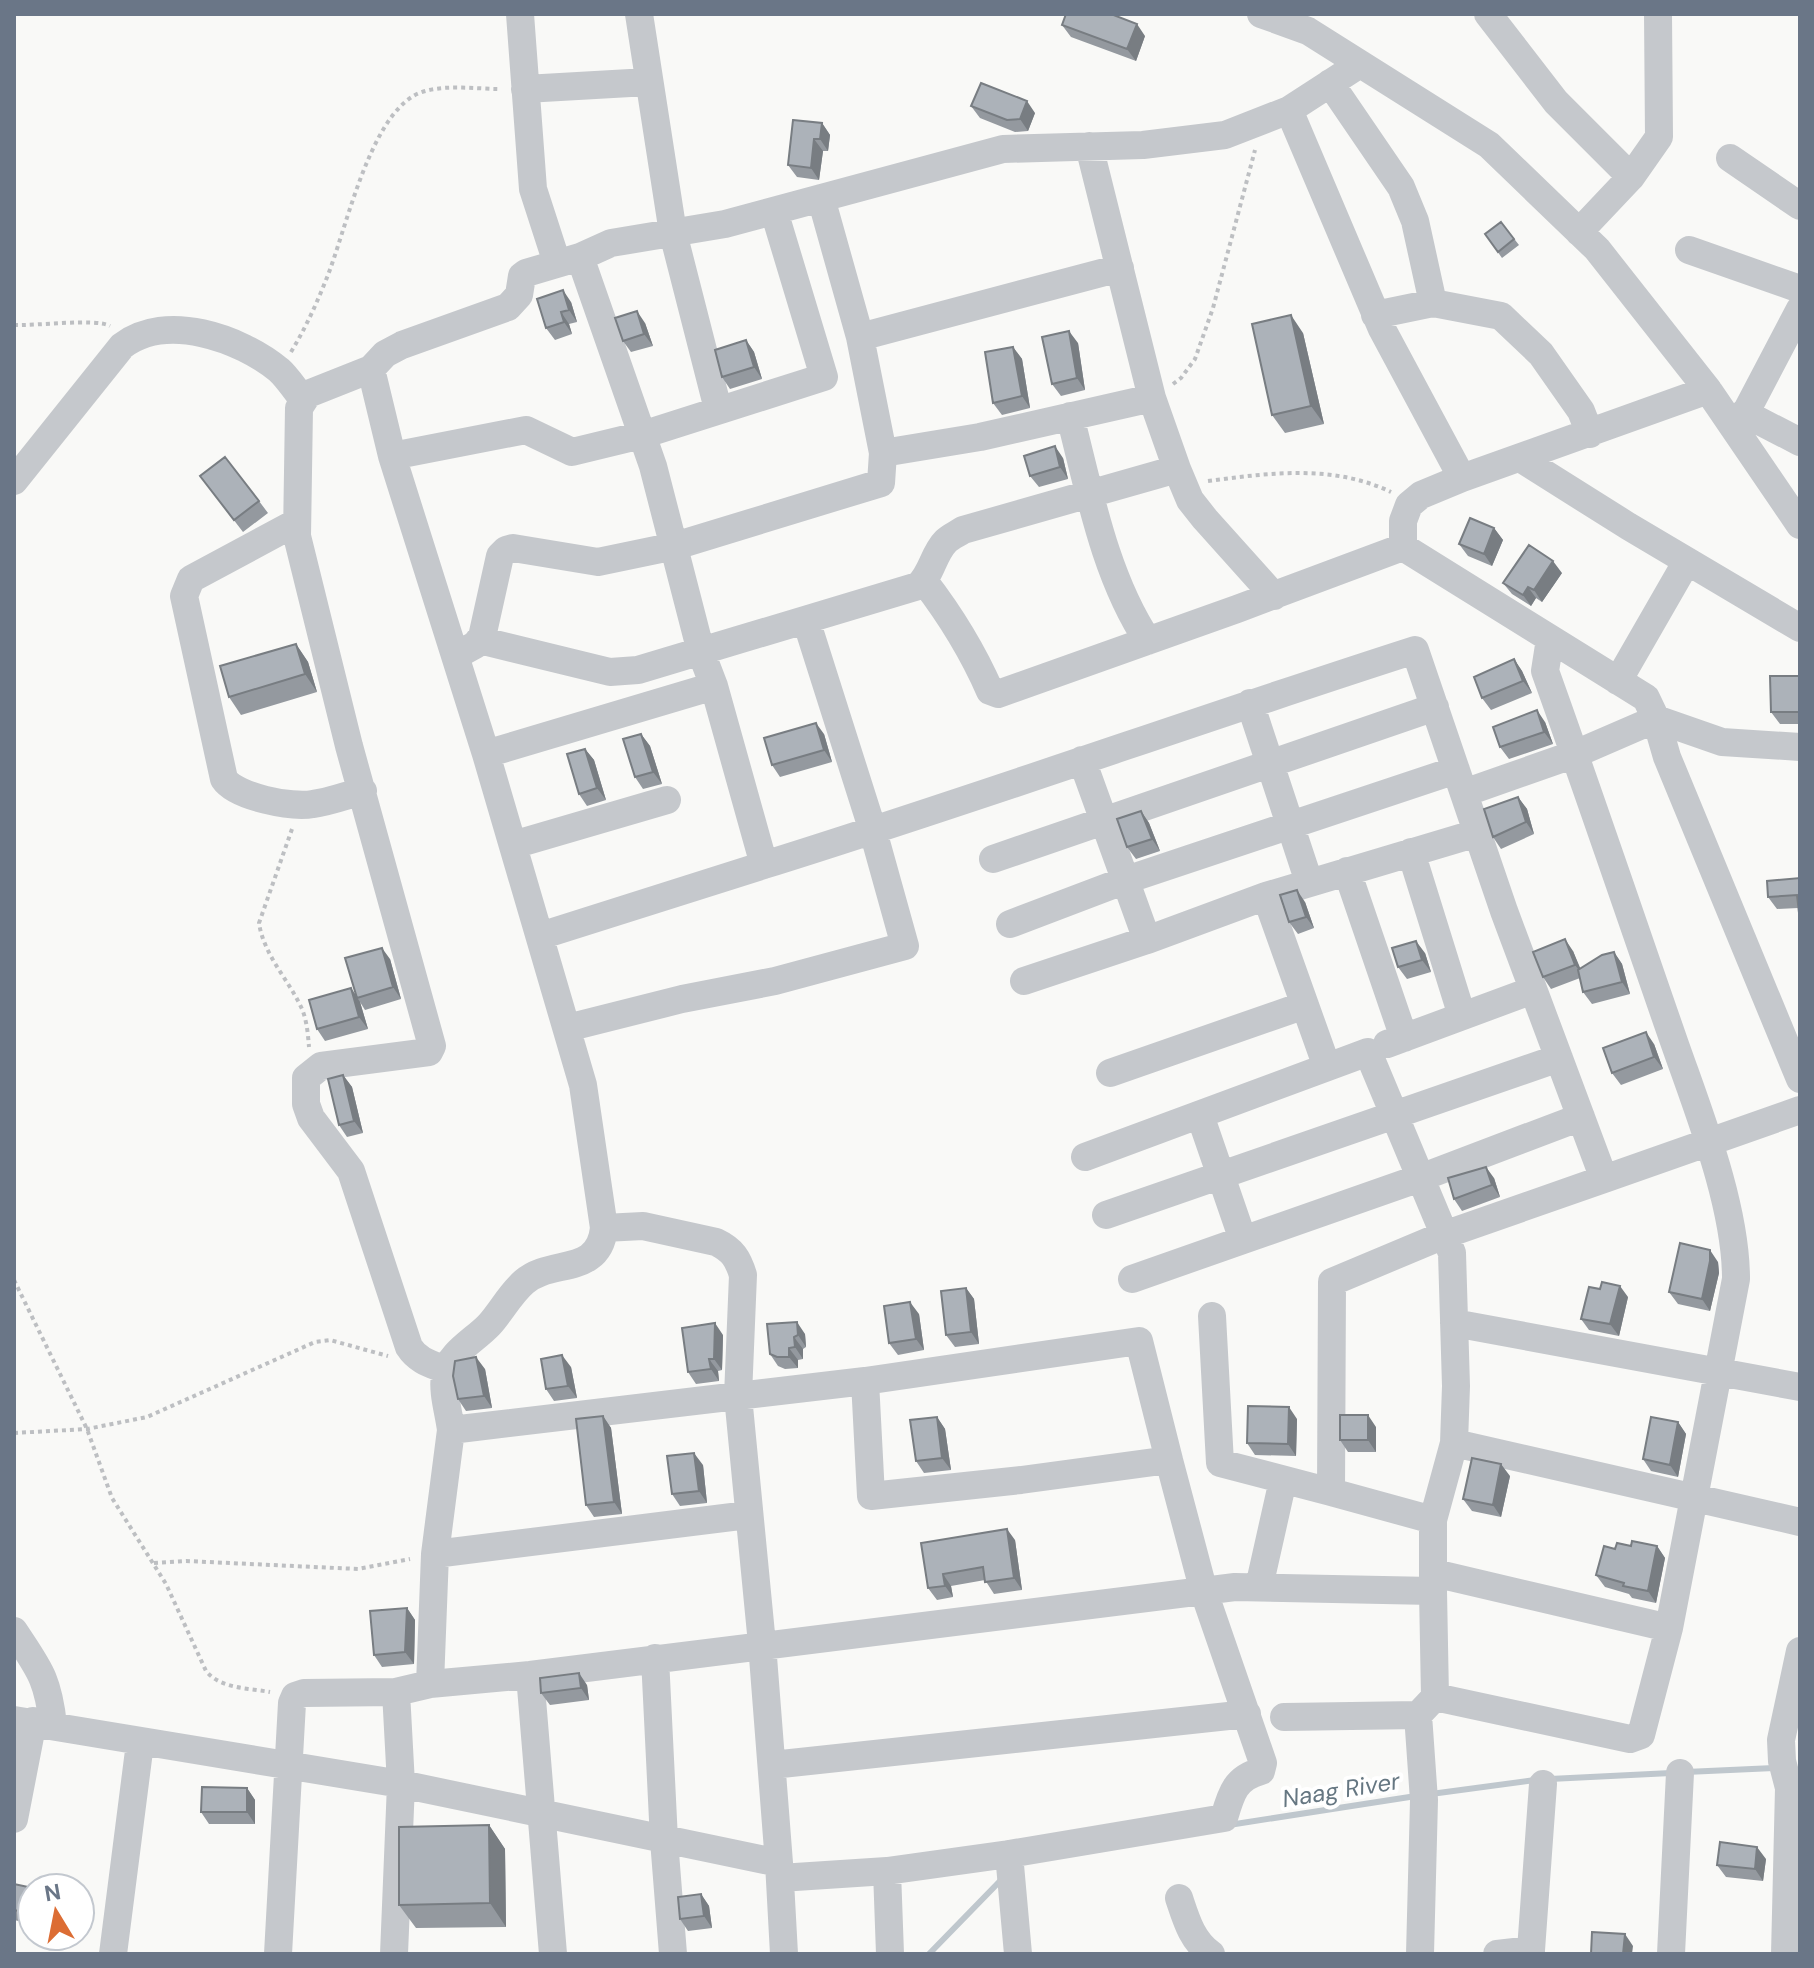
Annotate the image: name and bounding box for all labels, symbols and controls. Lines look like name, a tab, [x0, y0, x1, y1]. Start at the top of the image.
water label: Naag River	[1280, 1765, 1403, 1814]
north arrow	[16, 1872, 96, 1952]
text: N	[42, 1877, 63, 1908]

